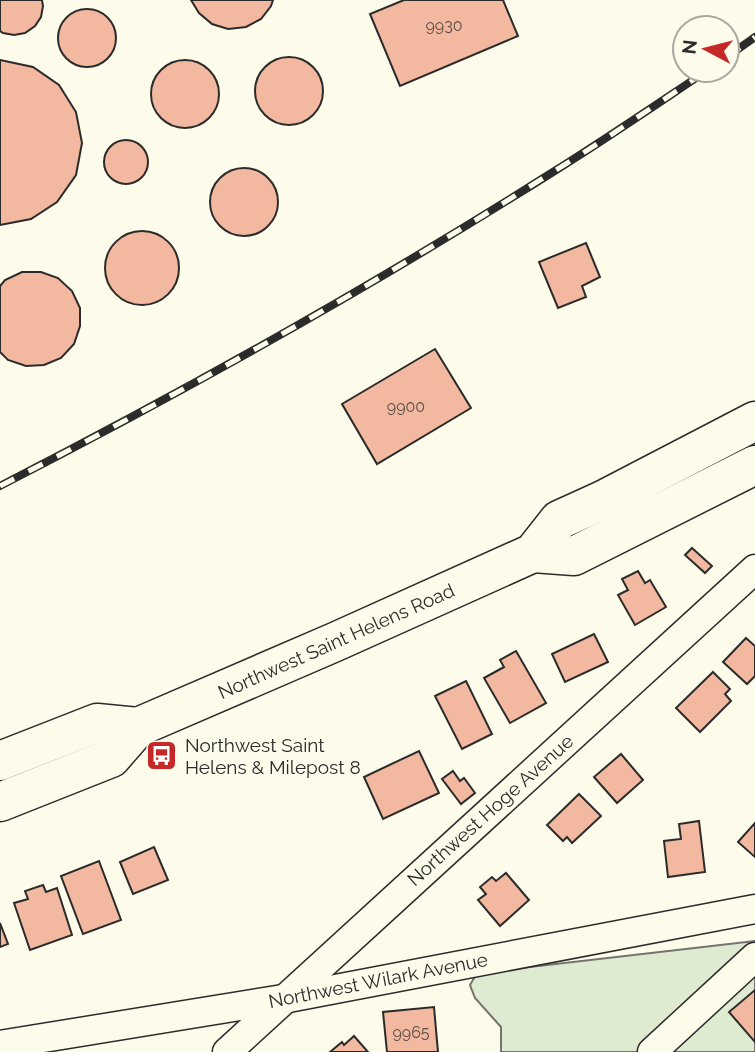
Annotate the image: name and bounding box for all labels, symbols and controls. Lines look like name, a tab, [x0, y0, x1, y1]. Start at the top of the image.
north arrow	[671, 14, 741, 84]
house number: 9930	[425, 16, 463, 35]
text: N	[677, 38, 701, 55]
house number: 9900	[387, 397, 425, 416]
street label: Northwest Saint Helens Road	[214, 579, 458, 703]
street label: Northwest Hoge Avenue	[403, 730, 577, 890]
place label: Northwest Saint Helens & Milepost 8	[185, 734, 361, 778]
bus stop icon: Northwest Saint Helens & Milepost 8	[145, 739, 179, 773]
street label: Northwest Wilark Avenue	[267, 948, 489, 1012]
house number: 9965	[392, 1023, 430, 1042]

